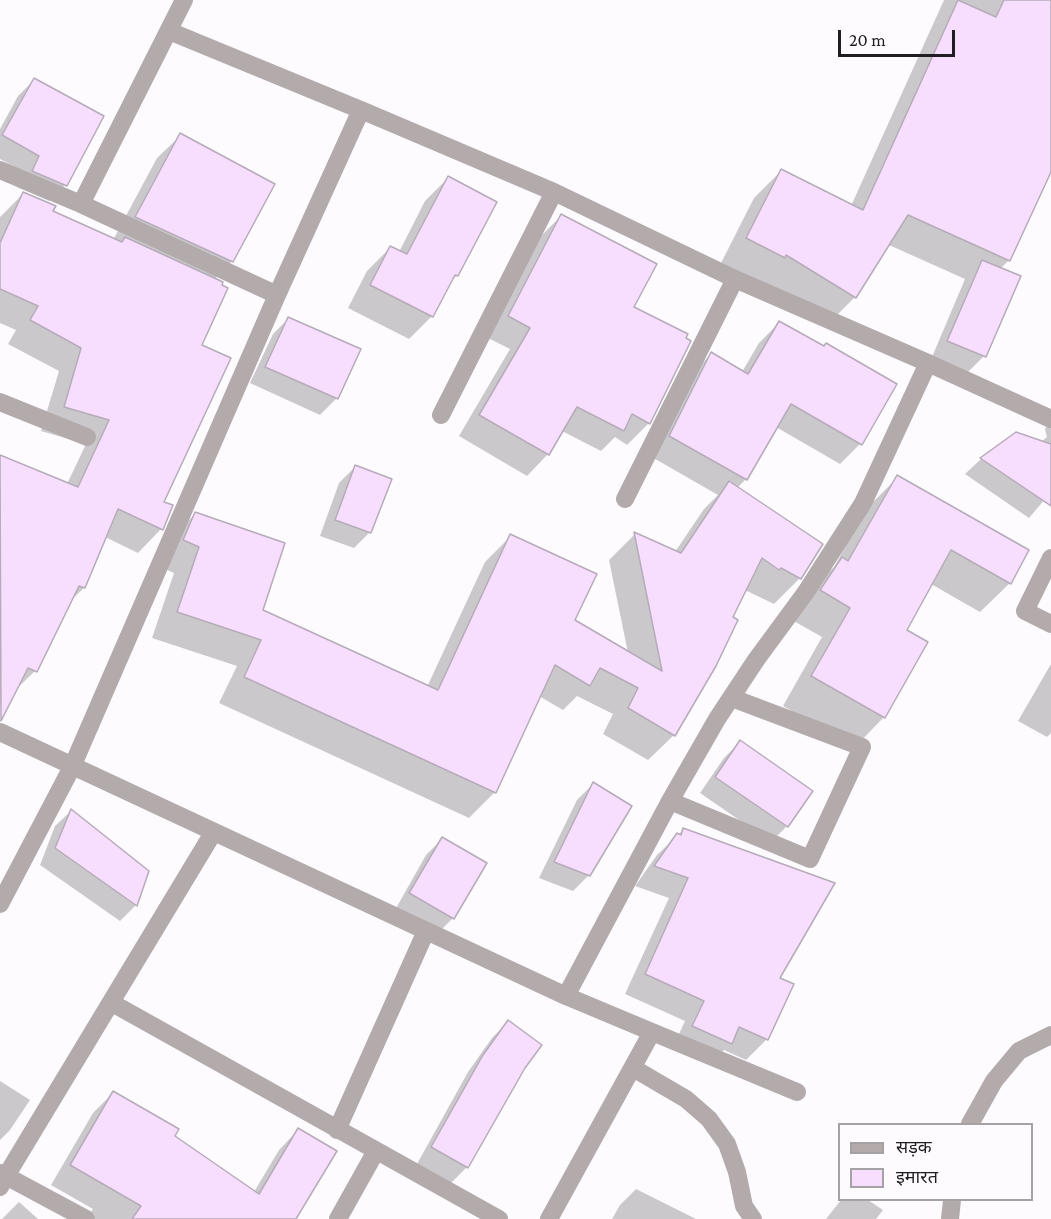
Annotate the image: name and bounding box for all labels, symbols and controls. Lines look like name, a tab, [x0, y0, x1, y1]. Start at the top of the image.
scale bar	[841, 18, 958, 56]
text: 20 m	[849, 30, 886, 50]
legend	[838, 1123, 1033, 1201]
text: सड़क	[896, 1137, 932, 1157]
text: इमारत	[896, 1167, 938, 1187]

